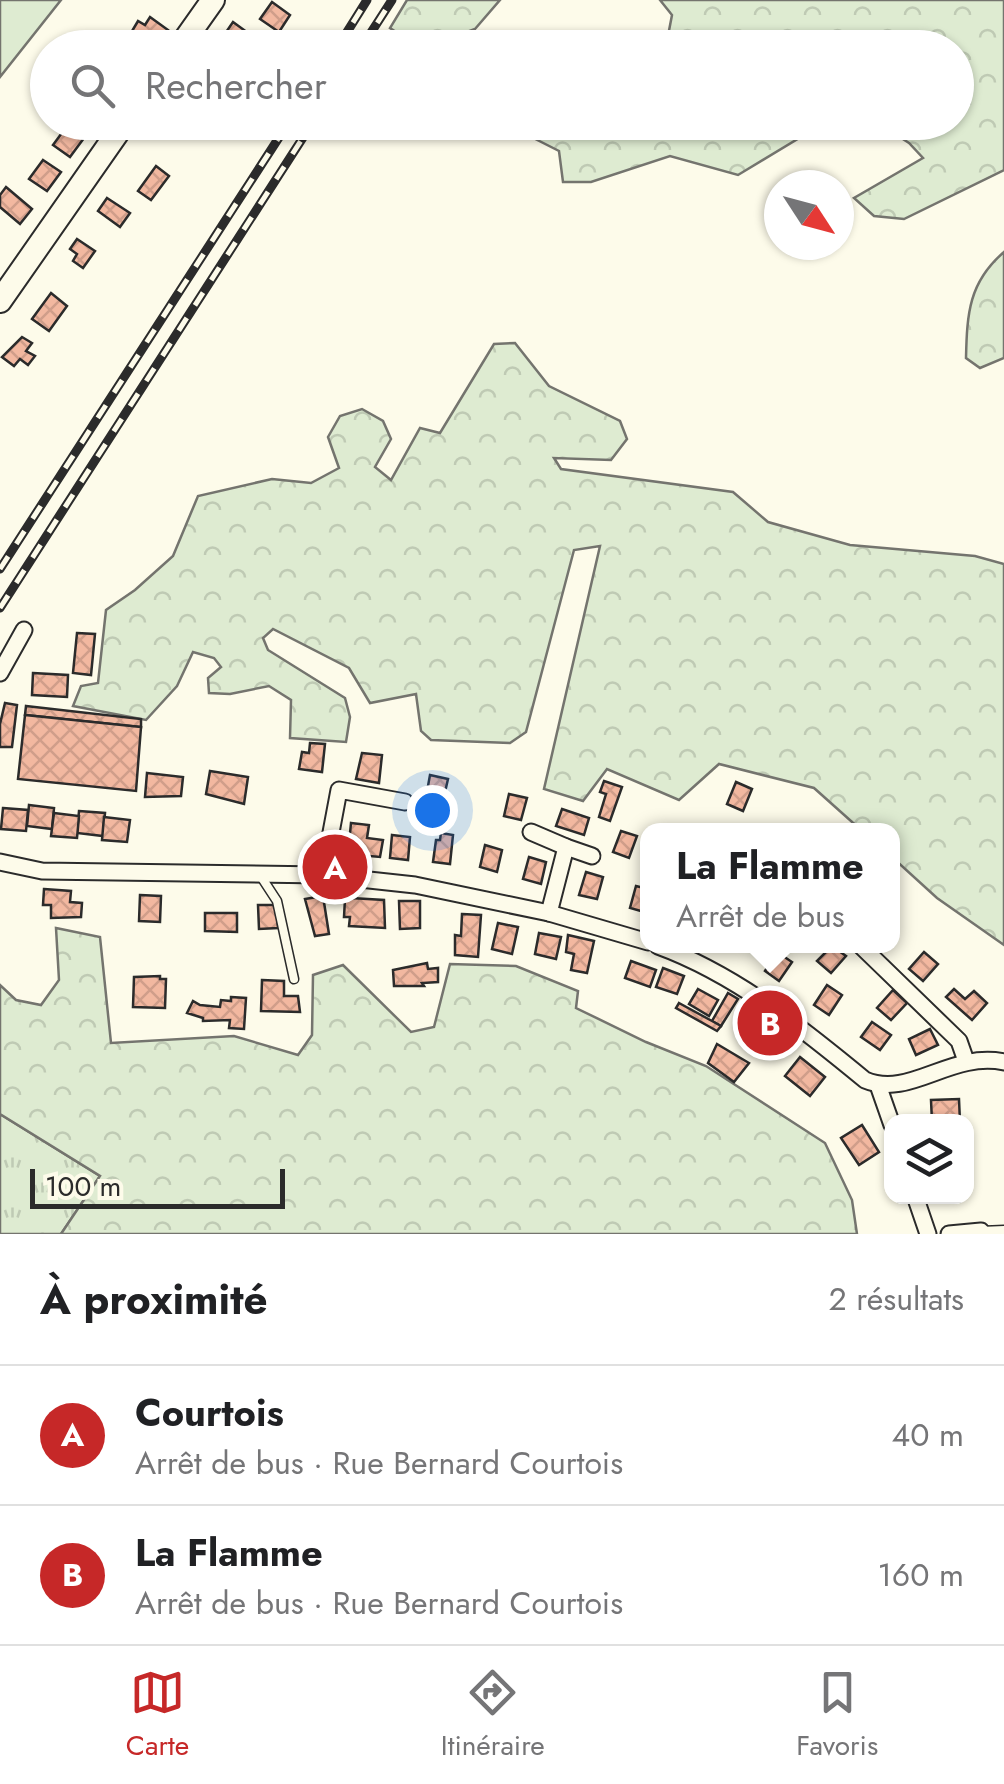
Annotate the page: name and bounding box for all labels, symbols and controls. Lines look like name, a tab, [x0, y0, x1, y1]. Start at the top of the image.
search box	[30, 30, 974, 140]
icon: search	[65, 58, 120, 113]
text: Rechercher	[145, 58, 327, 113]
north arrow	[764, 170, 854, 260]
your location	[407, 785, 458, 836]
popup	[640, 823, 900, 953]
pin: A	[302, 830, 368, 904]
text: La Flamme	[676, 838, 864, 893]
text: Arrêt de bus	[676, 893, 845, 939]
pin: B	[738, 986, 802, 1060]
map controls	[884, 1114, 974, 1204]
button: layers	[884, 1114, 974, 1204]
scale bar	[30, 1164, 285, 1208]
text: 100 m	[45, 1166, 121, 1207]
text: À proximité	[40, 1269, 268, 1330]
text: 2 résultats	[829, 1276, 964, 1322]
text: Courtois	[135, 1385, 284, 1440]
text: A	[61, 1412, 84, 1458]
text: 40 m	[892, 1412, 964, 1458]
text: Arrêt de bus · Rue Bernard Courtois	[135, 1440, 623, 1486]
text: La Flamme	[135, 1525, 323, 1580]
text: B	[62, 1552, 83, 1598]
text: 160 m	[877, 1552, 964, 1598]
text: Arrêt de bus · Rue Bernard Courtois	[135, 1580, 623, 1626]
tab: Carte	[126, 1665, 189, 1766]
tab: Itinéraire	[441, 1665, 545, 1766]
tab: Favoris	[796, 1665, 878, 1766]

